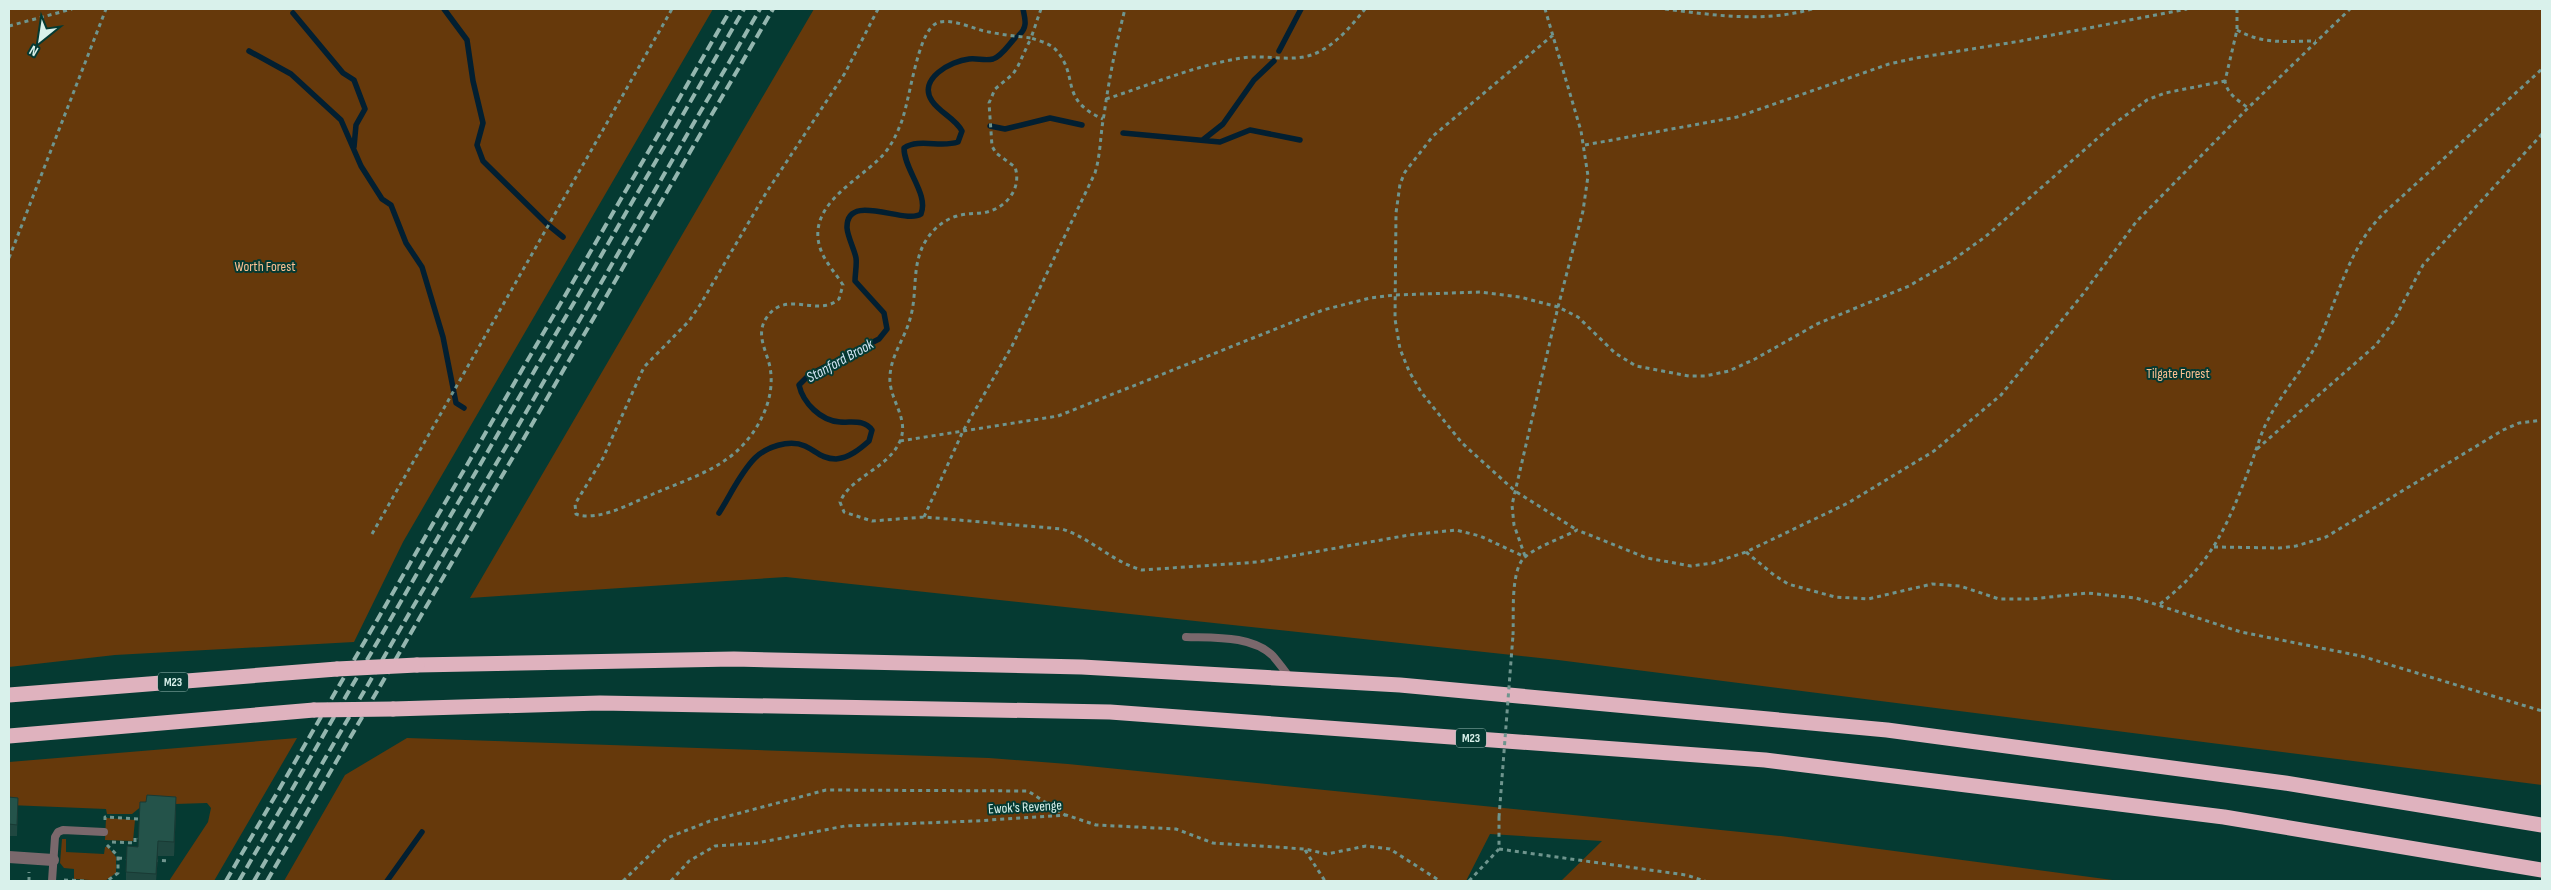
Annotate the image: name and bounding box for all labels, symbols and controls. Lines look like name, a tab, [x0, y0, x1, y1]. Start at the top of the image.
north arrow	[15, 15, 65, 65]
text: N	[26, 42, 41, 60]
park label: Worth Forest	[235, 258, 296, 275]
water label: Stanford Brook	[803, 335, 877, 387]
park label: Tilgate Forest	[2146, 365, 2210, 382]
road number: M23	[158, 672, 188, 692]
road number: M23	[1456, 728, 1486, 748]
street label: Ewok's Revenge	[988, 797, 1062, 817]

